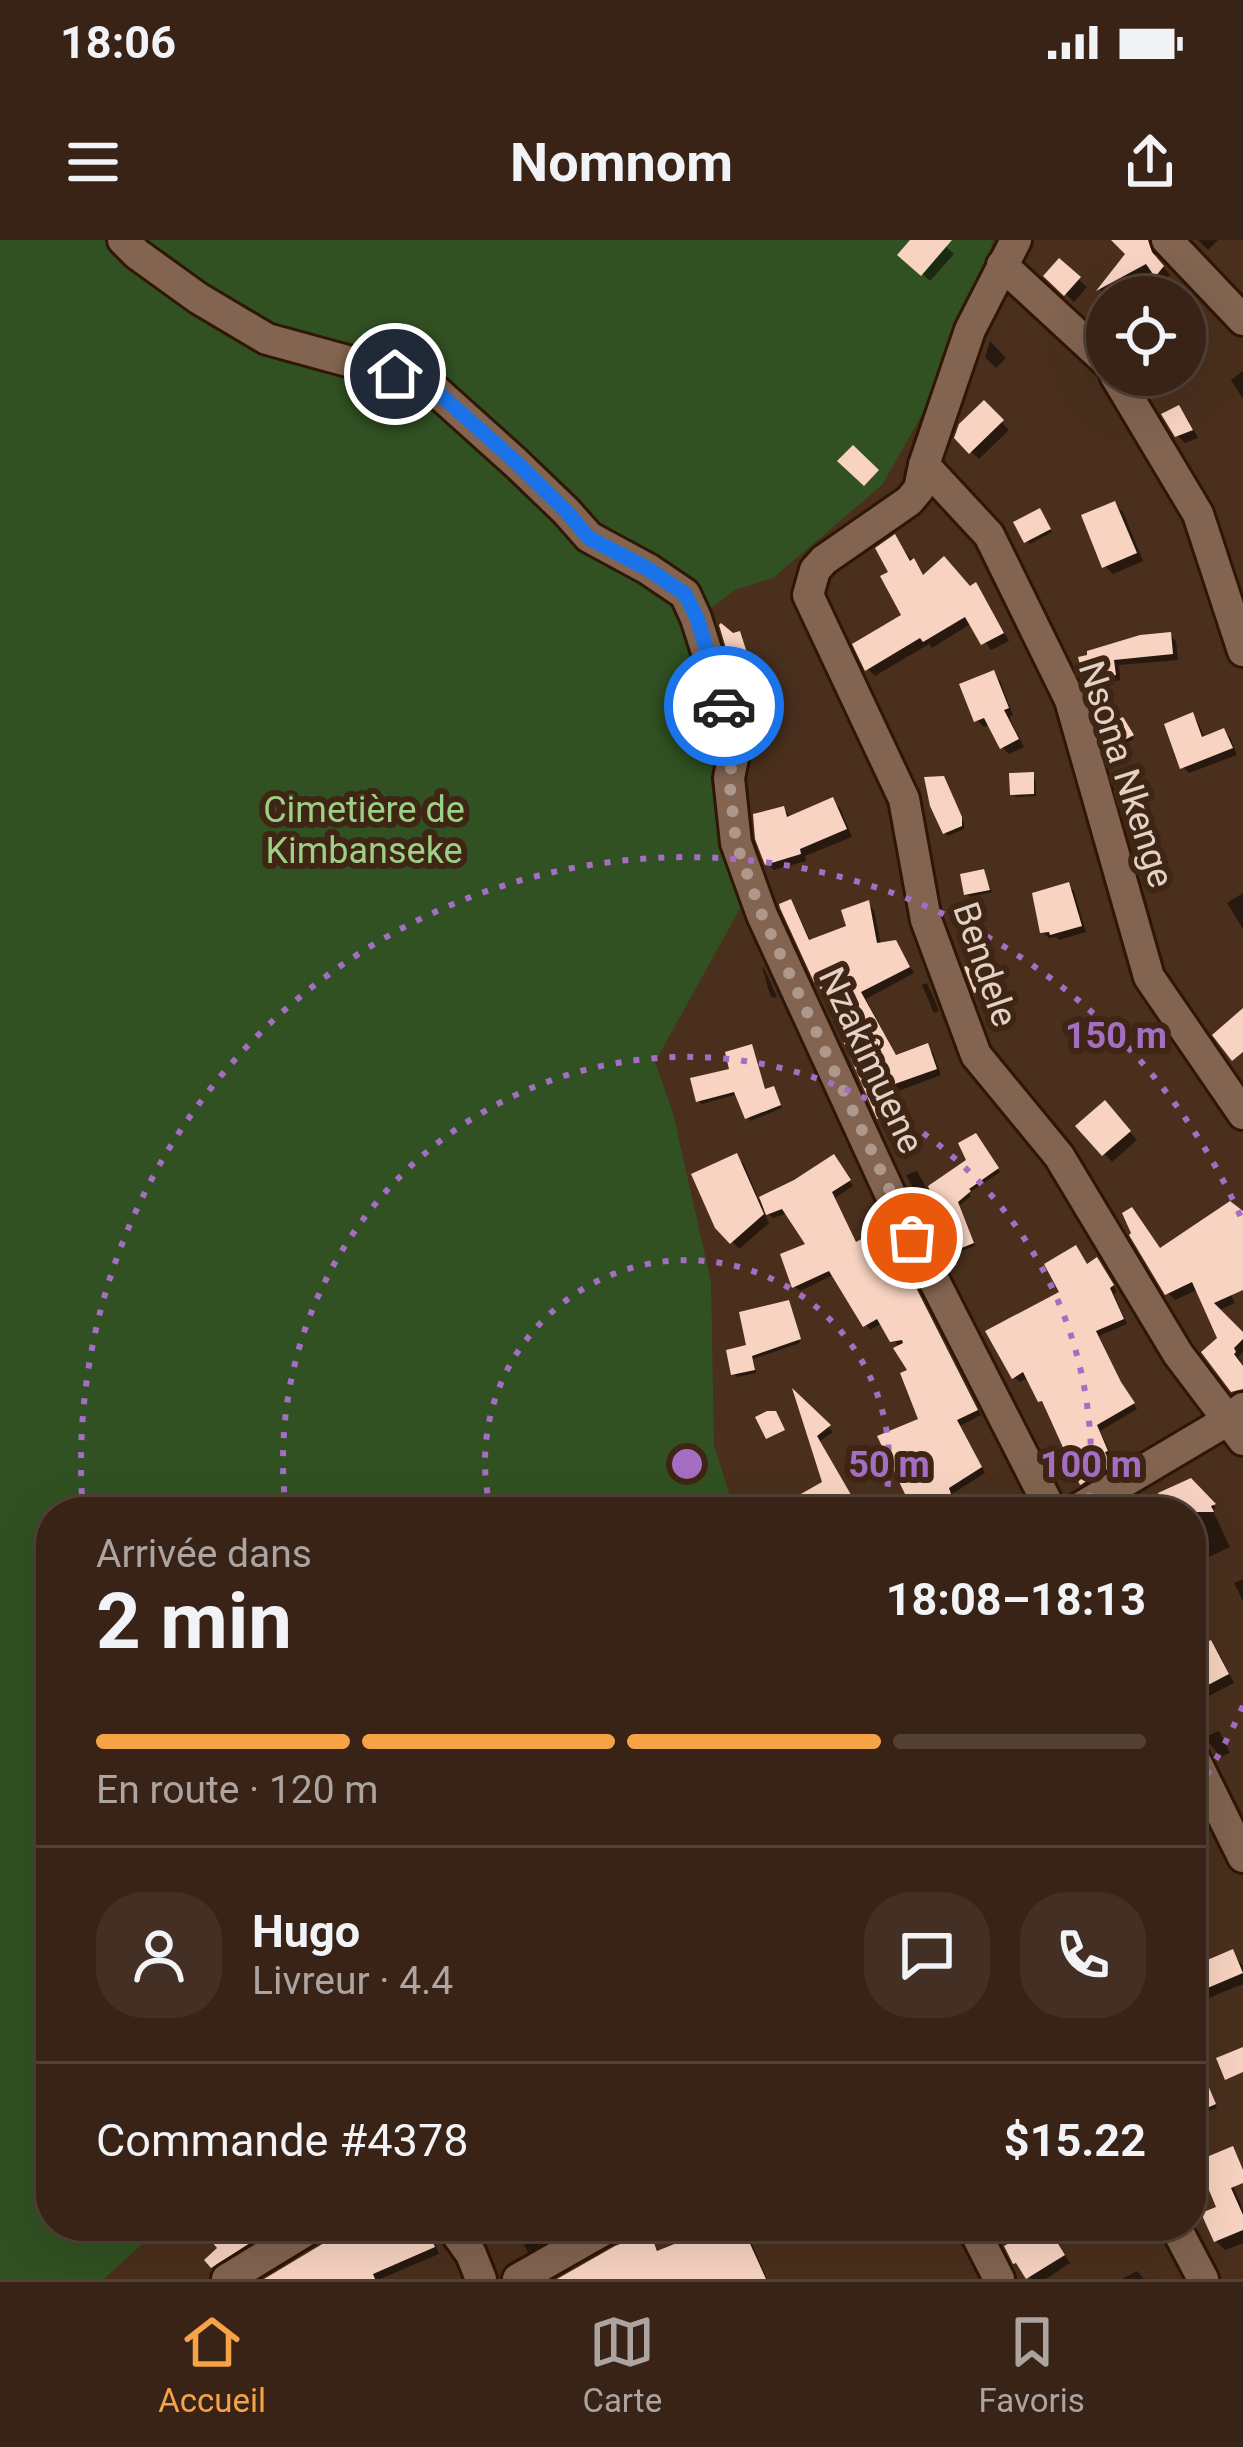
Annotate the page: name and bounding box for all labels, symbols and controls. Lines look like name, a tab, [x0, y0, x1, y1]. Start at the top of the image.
text: 18:06	[60, 16, 176, 69]
icon: menu	[60, 129, 126, 195]
icon: share	[1117, 129, 1183, 195]
text: Nomnom	[510, 131, 733, 194]
map controls	[1086, 276, 1206, 396]
button: locate	[1086, 276, 1206, 396]
pin	[344, 323, 446, 425]
icon: home	[362, 341, 428, 407]
courier	[664, 646, 784, 766]
street label: Nsona Nkenge	[1070, 656, 1182, 893]
icon: car	[691, 673, 757, 739]
park label: Cimetière de Kimbanseke	[263, 789, 465, 872]
street label: Bendele	[944, 897, 1026, 1032]
street label: Nzakimuene	[810, 961, 932, 1160]
text: 150 m	[1065, 1015, 1167, 1057]
pin	[861, 1187, 963, 1289]
icon: bag	[879, 1205, 945, 1271]
centre of rings	[666, 1443, 708, 1485]
text: 50 m	[848, 1444, 930, 1486]
text: 100 m	[1040, 1444, 1142, 1486]
text: Arrivée dans	[96, 1531, 312, 1577]
text: 18:08–18:13	[886, 1573, 1146, 1626]
text: 2 min	[96, 1576, 292, 1667]
text: En route · 120 m	[96, 1767, 379, 1813]
button: person	[96, 1892, 222, 2018]
button: chat	[864, 1892, 990, 2018]
button: phone	[1020, 1892, 1146, 2018]
text: Hugo	[252, 1905, 360, 1958]
text: Livreur · 4.4	[252, 1958, 453, 2004]
text: Commande #4378	[96, 2114, 468, 2167]
text: $15.22	[1004, 2114, 1146, 2167]
tab: Accueil	[158, 2309, 266, 2420]
tab: Carte	[582, 2309, 662, 2420]
tab: Favoris	[979, 2309, 1085, 2420]

